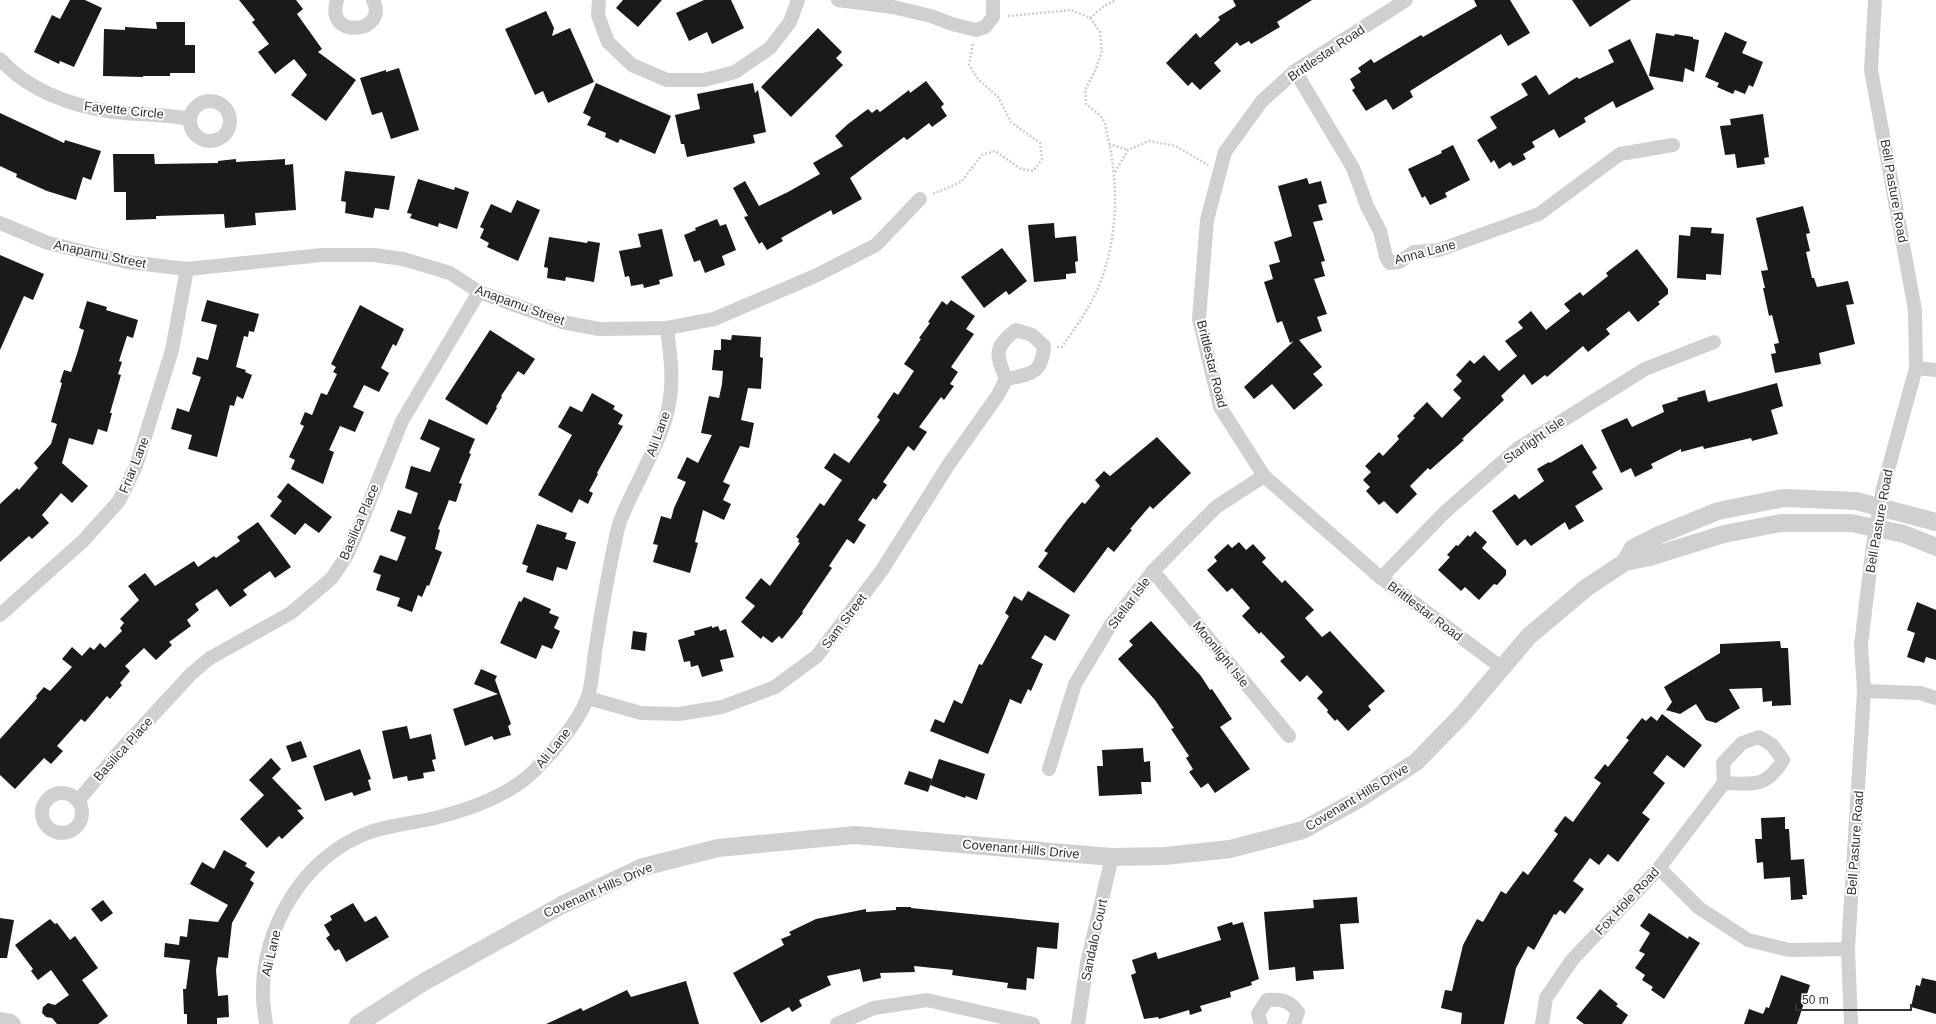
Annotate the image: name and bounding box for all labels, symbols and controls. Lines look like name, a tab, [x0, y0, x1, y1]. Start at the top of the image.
street label: Brittlestar Road	[1285, 22, 1367, 84]
street label: Fayette Circle	[83, 98, 165, 122]
street label: Bell Pasture Road	[1878, 138, 1910, 244]
street label: Anapamu Street	[52, 237, 148, 271]
street label: Anna Lane	[1393, 237, 1457, 267]
street label: Anapamu Street	[473, 282, 567, 328]
street label: Brittlestar Road	[1194, 319, 1230, 409]
street label: Ali Lane	[643, 409, 673, 459]
street label: Starlight Isle	[1500, 413, 1568, 467]
street label: Friar Lane	[116, 435, 152, 495]
street label: Bell Pasture Road	[1863, 468, 1895, 574]
street label: Basilica Place	[336, 482, 382, 562]
street label: Stellar Isle	[1105, 574, 1153, 632]
street label: Brittlestar Road	[1385, 578, 1465, 644]
street label: Sam Street	[818, 590, 870, 651]
street label: Moonlight Isle	[1190, 618, 1252, 690]
street label: Basilica Place	[90, 714, 156, 784]
street label: Ali Lane	[532, 725, 574, 771]
street label: Covenant Hills Drive	[1303, 760, 1411, 834]
street label: Bell Pasture Road	[1844, 790, 1866, 896]
street label: Covenant Hills Drive	[962, 836, 1080, 862]
street label: Covenant Hills Drive	[541, 859, 655, 921]
street label: Fox Hole Road	[1592, 864, 1662, 938]
street label: Sandalo Court	[1078, 897, 1110, 982]
street label: Ali Lane	[258, 928, 284, 978]
scale bar	[1796, 986, 1911, 1012]
text: 50 m	[1802, 993, 1829, 1007]

